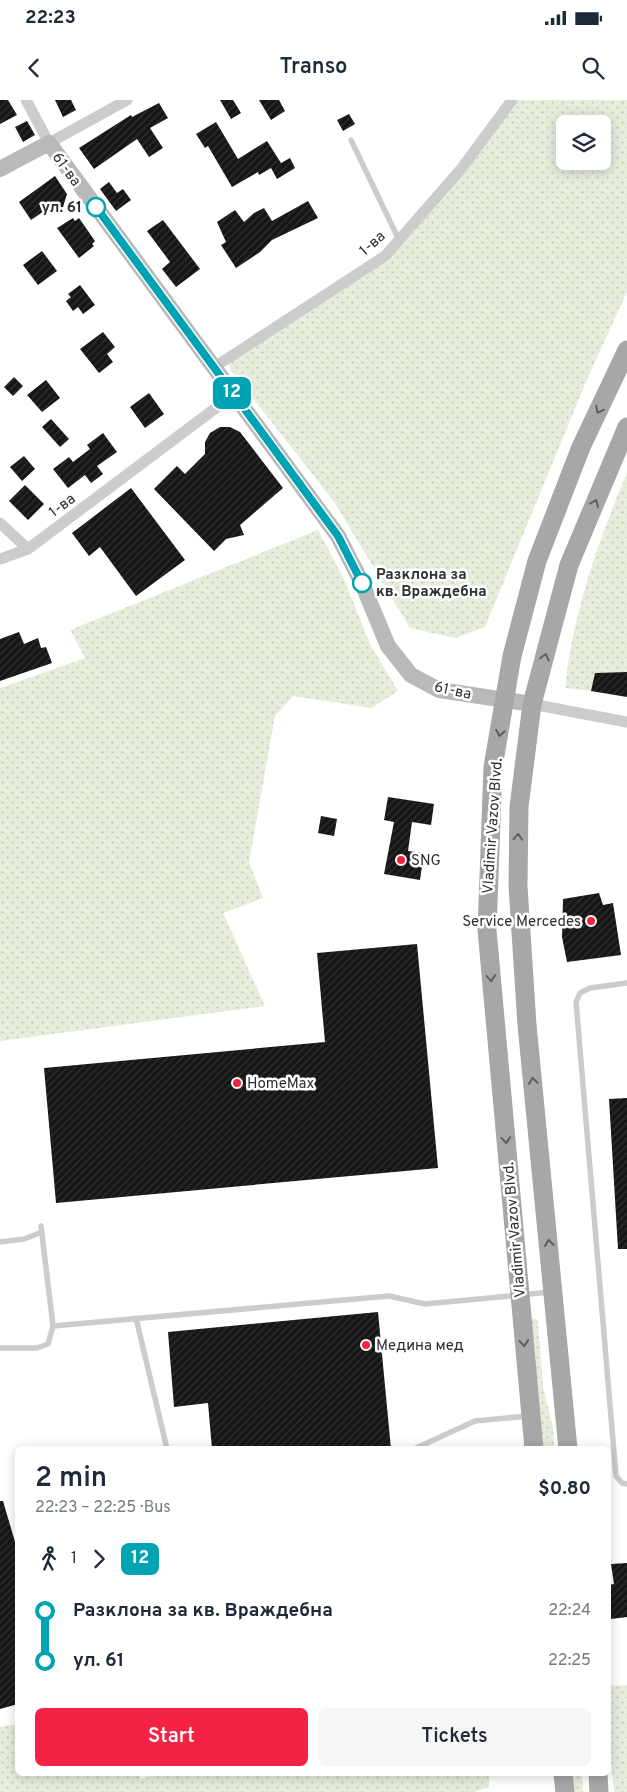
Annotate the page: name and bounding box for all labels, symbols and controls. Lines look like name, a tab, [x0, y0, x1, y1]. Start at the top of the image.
text: 22:23	[25, 6, 76, 30]
icon: back	[20, 54, 48, 82]
text: Transo	[279, 54, 348, 81]
icon: search	[579, 54, 607, 82]
map controls	[556, 115, 611, 170]
button: layers	[556, 115, 611, 170]
street label: 61-ва	[47, 149, 84, 191]
marker: ул. 61	[86, 197, 106, 217]
place label: ул. 61	[41, 199, 82, 218]
street label: 1-ва	[356, 228, 390, 261]
line badge: 12	[210, 377, 254, 409]
text: 12	[223, 381, 241, 404]
one-way arrow	[595, 405, 605, 414]
street label: 1-ва	[46, 490, 80, 522]
one-way arrow	[589, 499, 600, 508]
place label: Разклона за кв. Враждебна	[376, 566, 487, 602]
marker: Разклона за кв. Враждебна	[352, 573, 372, 593]
one-way arrow	[539, 653, 549, 661]
street label: 61-ва	[432, 678, 473, 705]
one-way arrow	[495, 729, 505, 738]
street label: Vladimir Vazov Blvd.	[479, 758, 508, 895]
one-way arrow	[512, 833, 523, 841]
place label: SNG	[411, 852, 441, 871]
marker: SNG	[395, 854, 407, 866]
place label: Service Mercedes	[462, 913, 581, 932]
marker: Service Mercedes	[585, 915, 597, 927]
one-way arrow	[486, 975, 497, 983]
place label: HomeMax	[247, 1075, 315, 1094]
marker: HomeMax	[231, 1077, 243, 1089]
one-way arrow	[528, 1077, 539, 1085]
one-way arrow	[500, 1136, 511, 1144]
street label: Vladimir Vazov Blvd.	[500, 1161, 531, 1298]
one-way arrow	[544, 1238, 555, 1246]
place label: Медина мед	[376, 1337, 464, 1356]
marker: Медина мед	[360, 1339, 372, 1351]
one-way arrow	[518, 1340, 529, 1348]
text: 2 min	[35, 1461, 107, 1497]
text: $0.80	[538, 1477, 591, 1501]
text: 22:23 – 22:25 · Bus	[35, 1498, 171, 1518]
icon: walk	[35, 1545, 63, 1573]
icon: forward	[85, 1545, 113, 1573]
text: 12	[131, 1547, 149, 1570]
text: 1	[71, 1549, 77, 1569]
text: Разклона за кв. Враждебна	[73, 1599, 333, 1623]
text: 22:24	[548, 1601, 591, 1621]
text: ул. 61	[73, 1649, 124, 1673]
text: 22:25	[548, 1651, 591, 1671]
button: Start	[35, 1708, 308, 1766]
button: Tickets	[318, 1708, 591, 1766]

